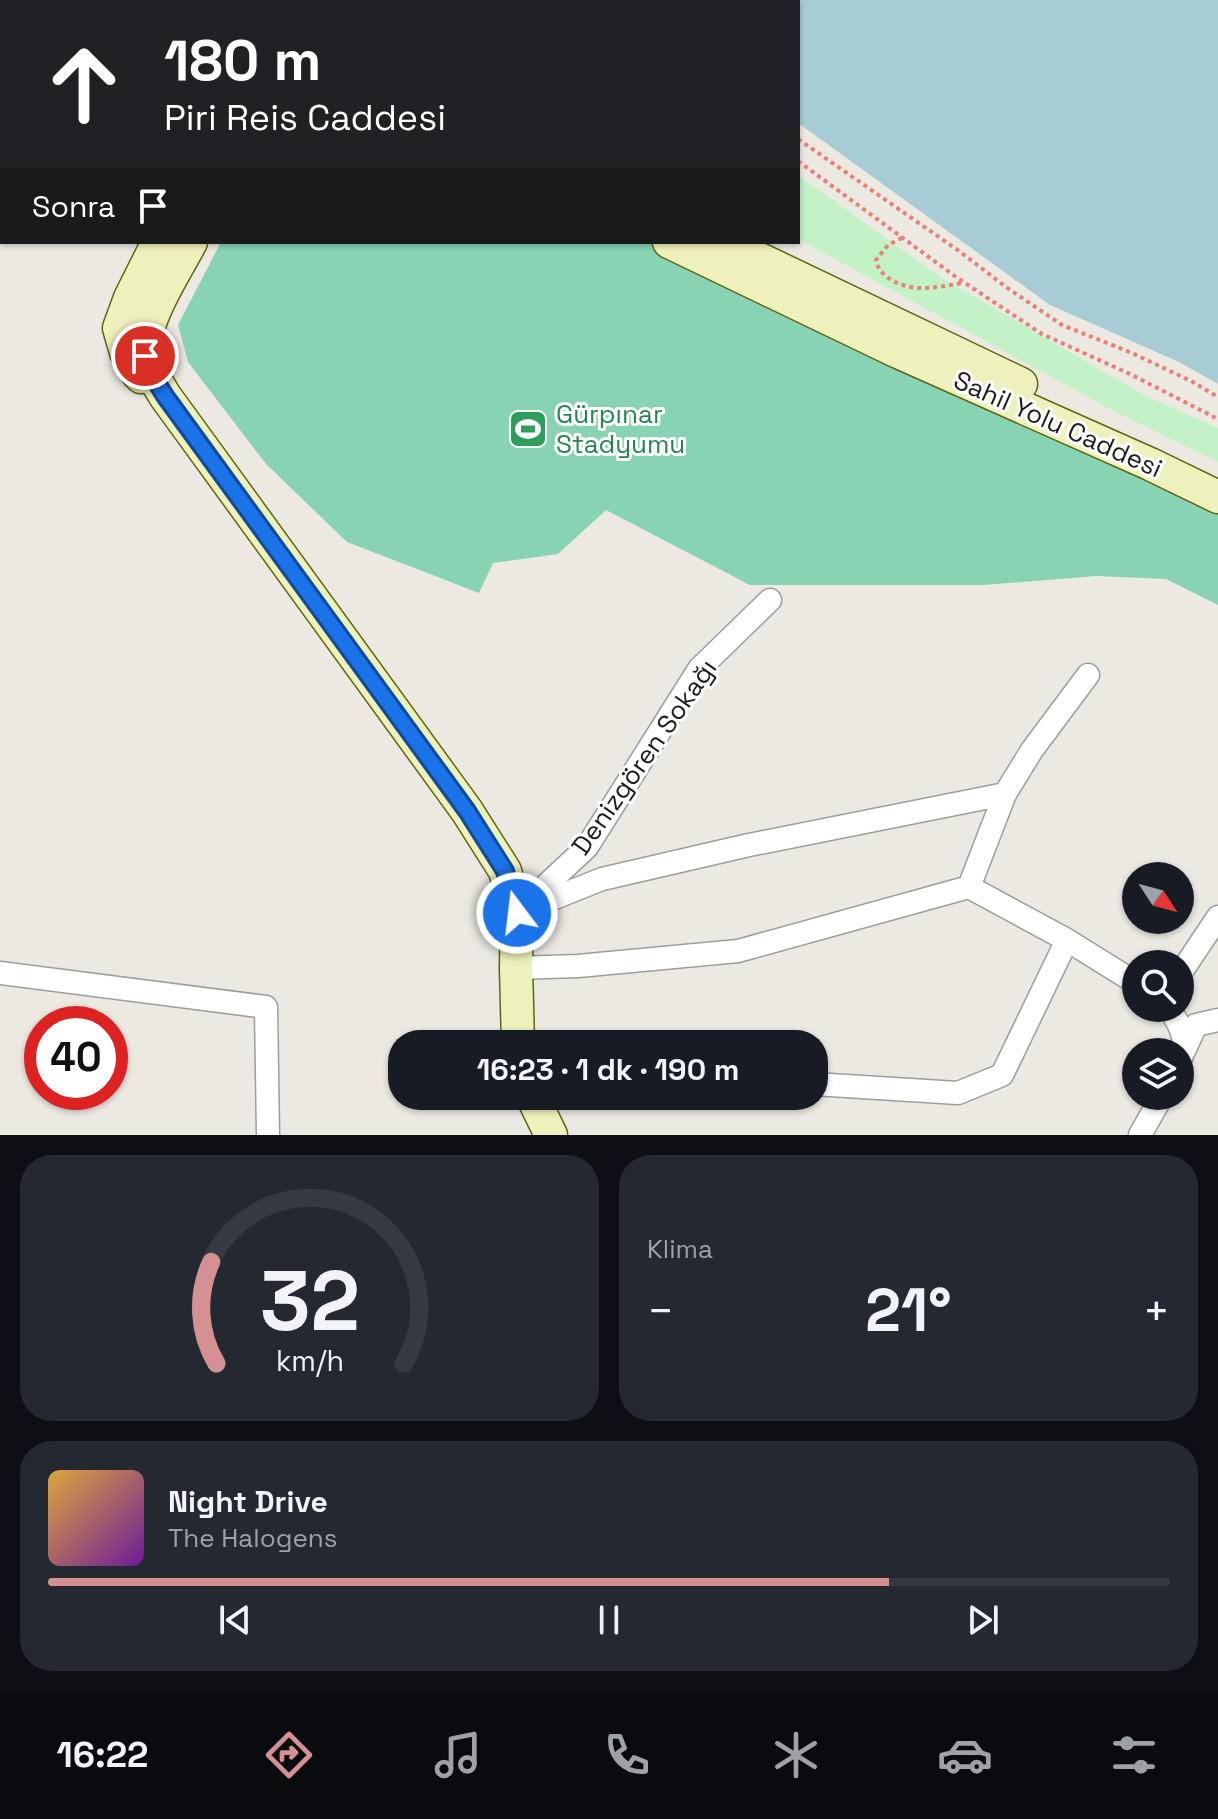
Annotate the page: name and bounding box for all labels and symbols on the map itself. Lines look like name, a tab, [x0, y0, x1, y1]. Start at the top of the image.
pin	[111, 322, 179, 390]
street label: Sahil Yolu Caddesi	[948, 363, 1168, 485]
place label: Gürpınar Stadyumu	[556, 397, 685, 461]
sports icon: Gürpınar Stadyumu	[507, 408, 549, 450]
street label: Denizgören Sokağı	[564, 652, 724, 862]
north arrow	[1122, 862, 1194, 934]
position arrow	[475, 871, 559, 955]
speed limit sign: 40	[24, 1006, 128, 1110]

